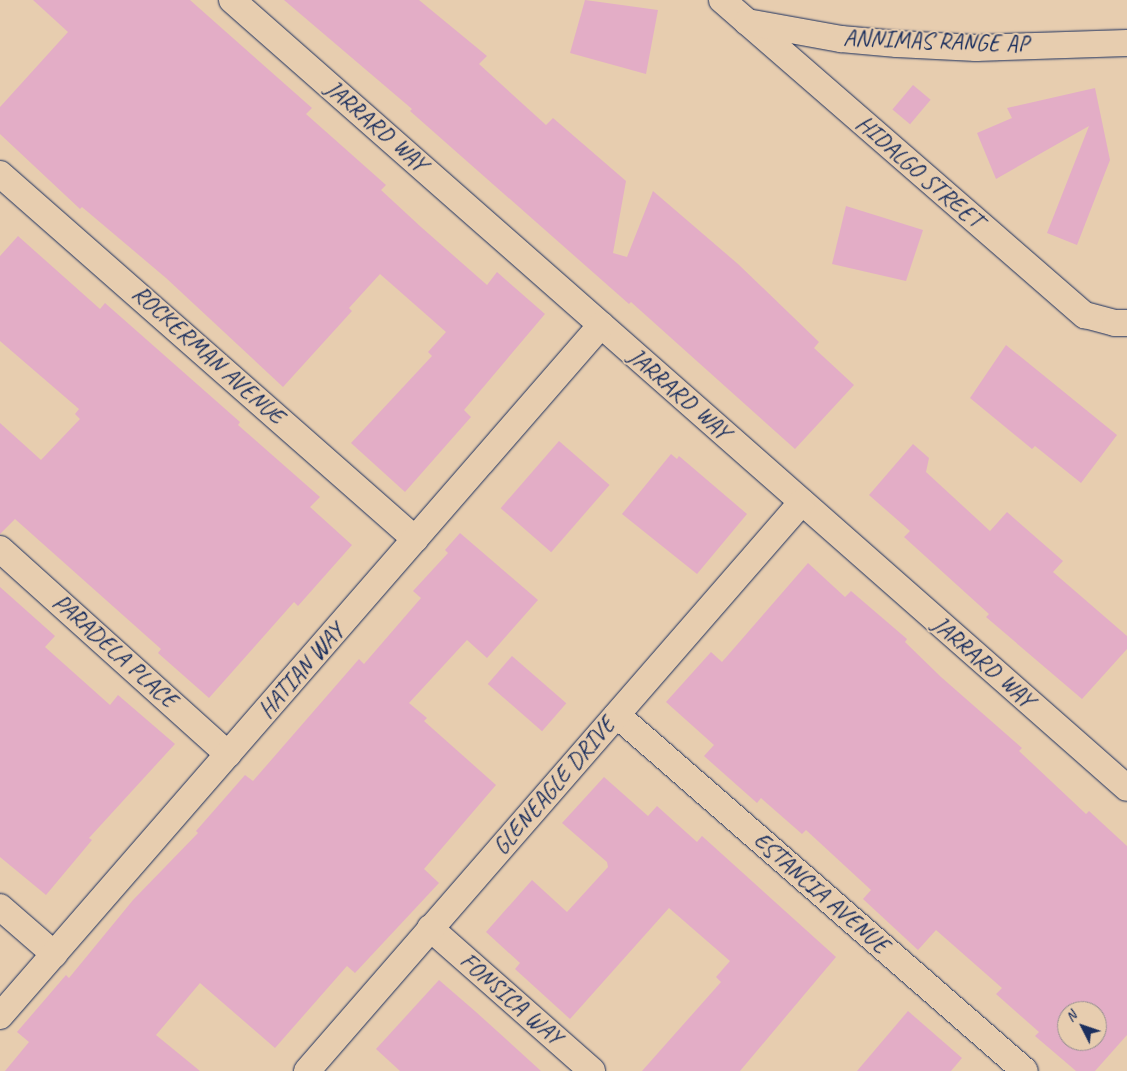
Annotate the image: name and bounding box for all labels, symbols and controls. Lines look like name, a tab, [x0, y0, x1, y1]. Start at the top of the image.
street label: ANNIMAS RANGE AP	[842, 23, 1030, 59]
street label: JARRARD WAY	[318, 73, 434, 179]
street label: HIDALGO STREET	[850, 109, 988, 235]
street label: ROCKERMAN AVENUE	[126, 279, 290, 431]
street label: JARRARD WAY	[621, 341, 737, 447]
street label: PARADELA PLACE	[47, 588, 183, 714]
street label: JARRARD WAY	[925, 609, 1041, 715]
street label: HATIAN WAY	[252, 618, 350, 724]
street label: GLENEAGLE DRIVE	[487, 712, 621, 860]
street label: ESTANCIA AVENUE	[747, 826, 895, 960]
street label: FONSICA WAY	[454, 947, 568, 1051]
north arrow	[1057, 1001, 1107, 1051]
text: N	[1062, 1008, 1080, 1025]

